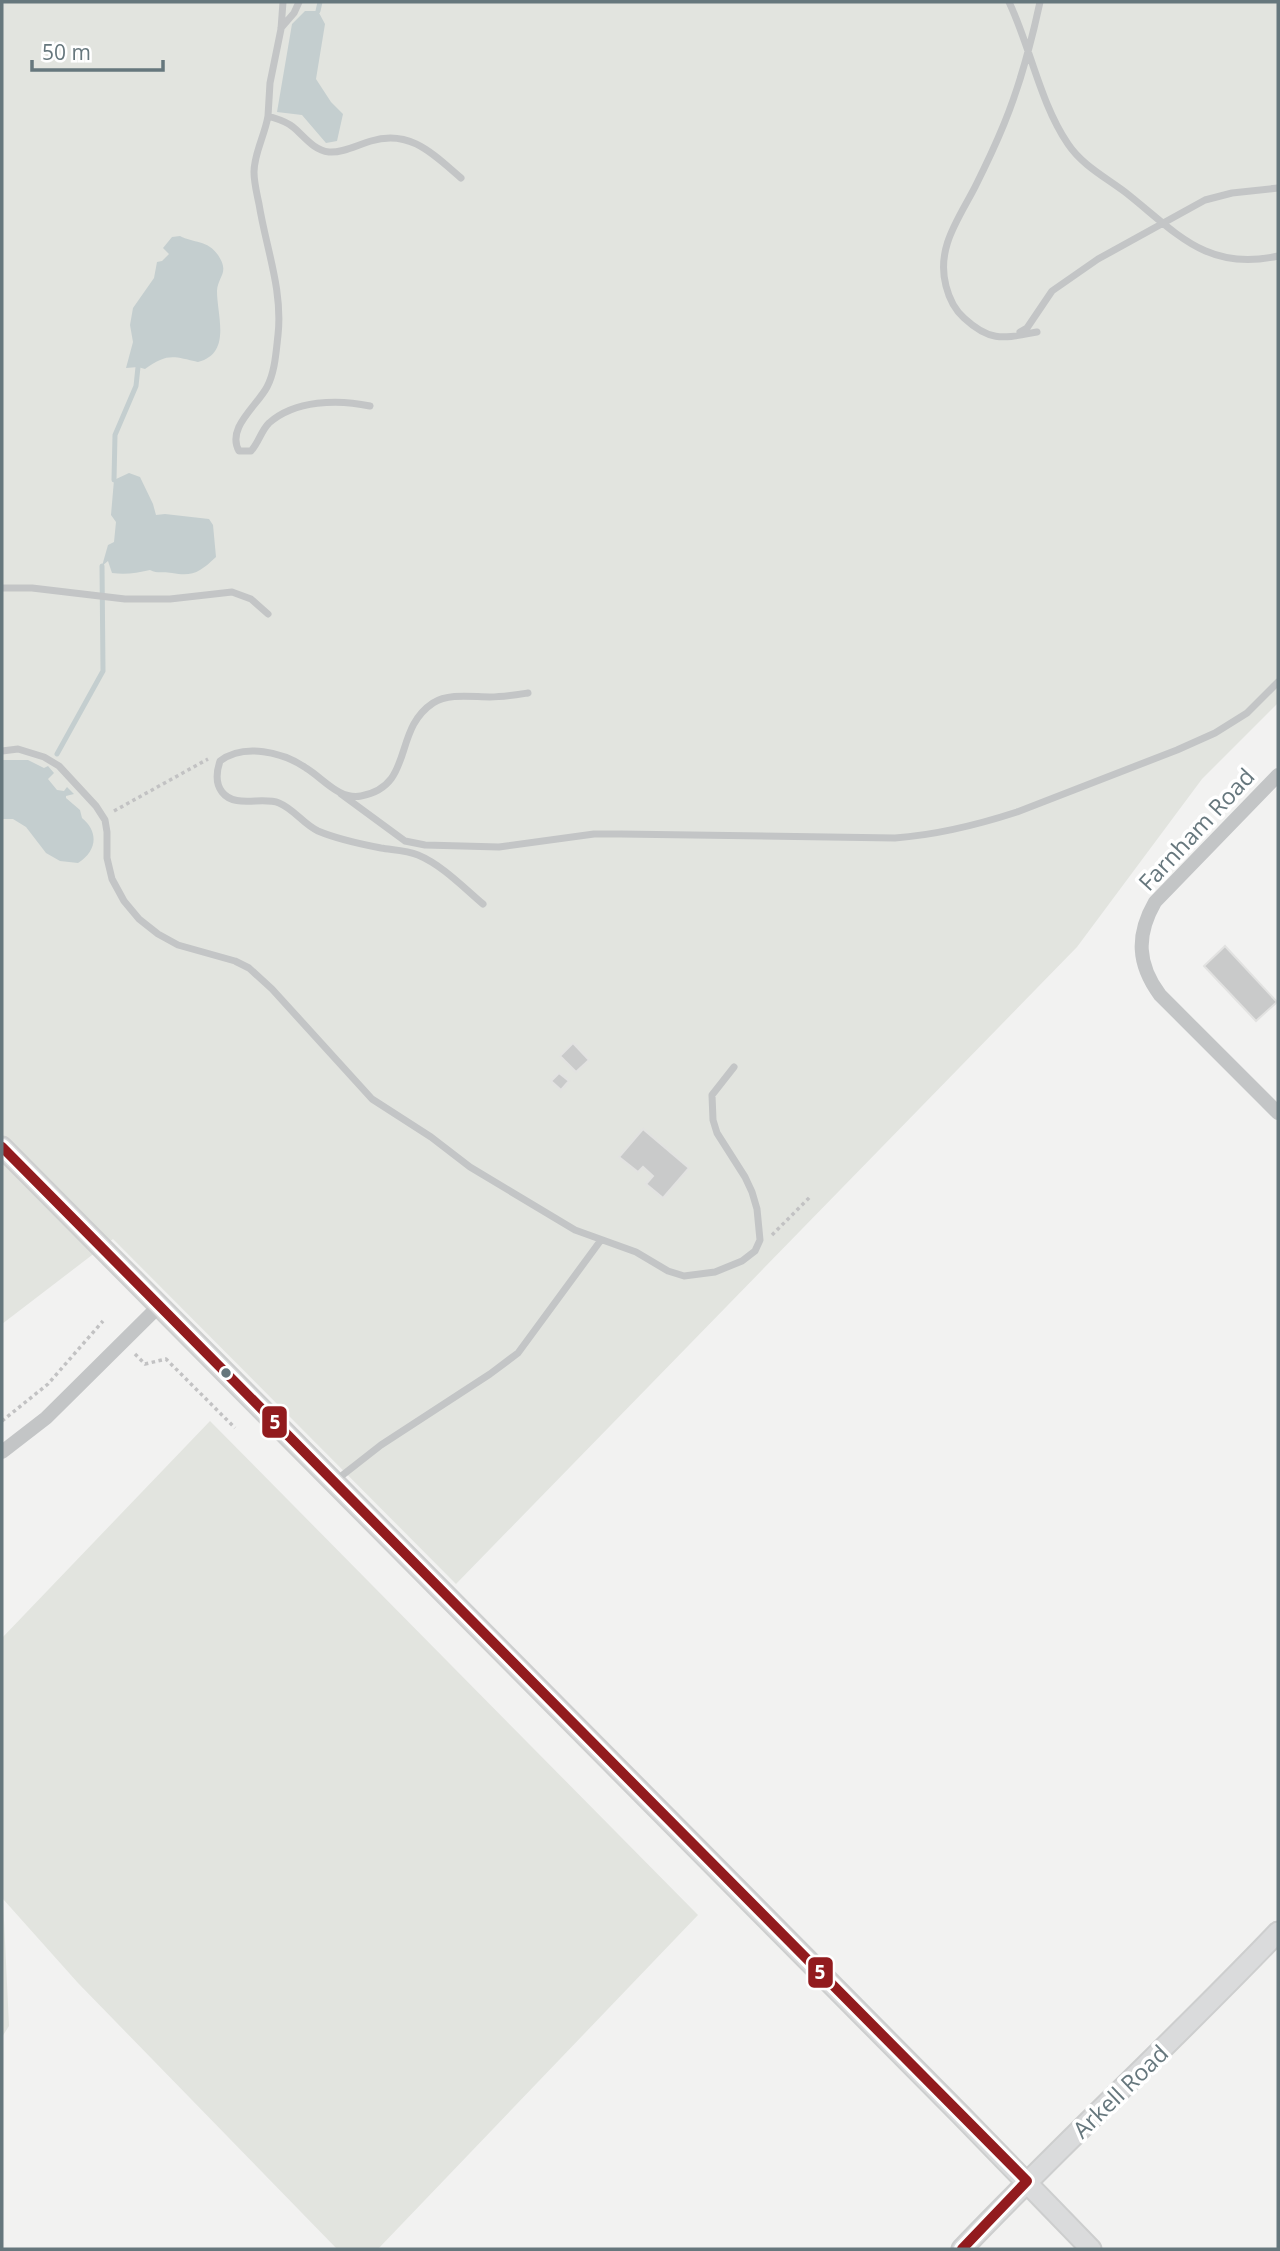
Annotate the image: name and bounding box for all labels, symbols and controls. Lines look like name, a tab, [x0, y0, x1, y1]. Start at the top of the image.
scale bar	[32, 28, 163, 72]
text: 50 m	[42, 38, 91, 66]
street label: Farnham Road	[1131, 761, 1261, 897]
unlabelled marker	[219, 1366, 233, 1380]
line badge: 5	[261, 1405, 288, 1439]
text: 5	[270, 1409, 280, 1435]
line badge: 5	[807, 1956, 834, 1989]
text: 5	[815, 1959, 825, 1985]
street label: Arkell Road	[1065, 2037, 1175, 2145]

